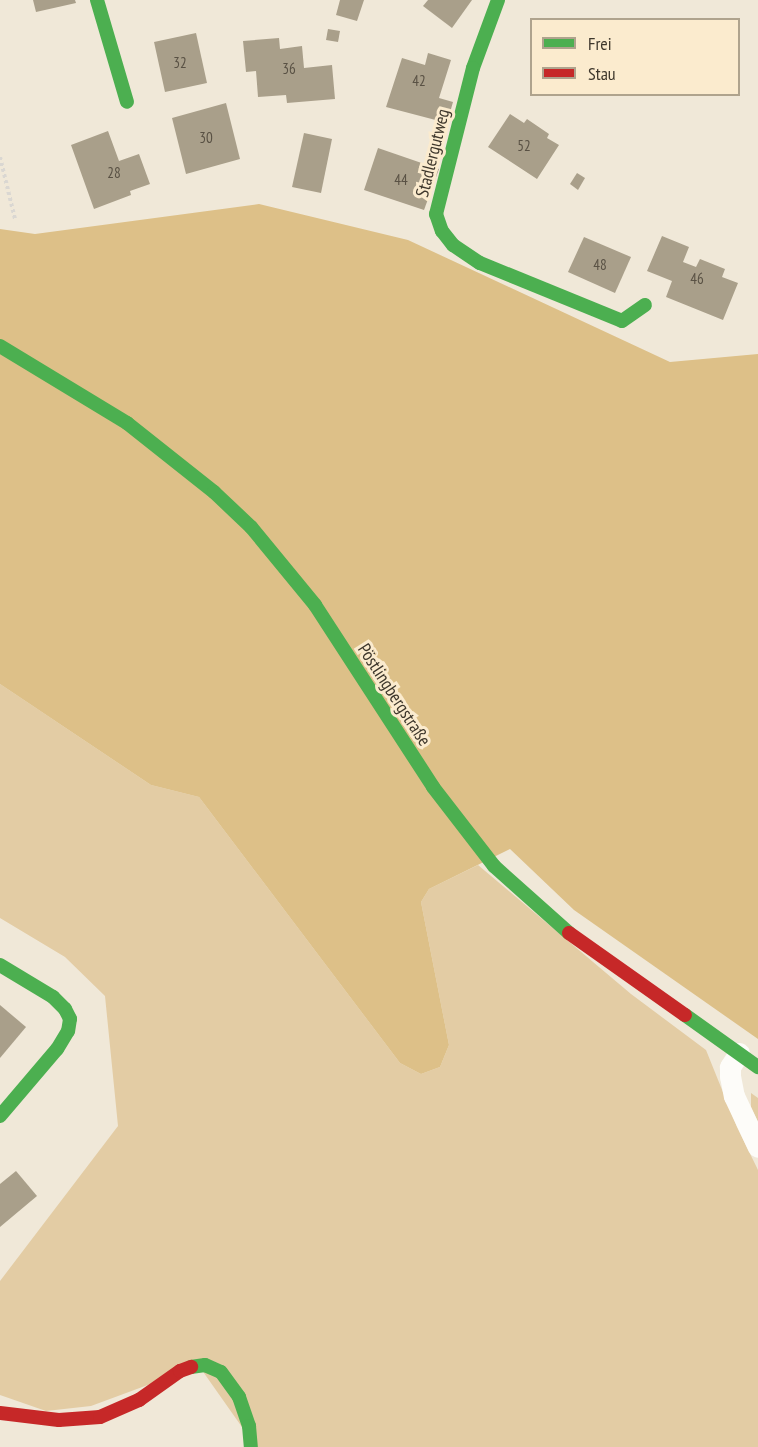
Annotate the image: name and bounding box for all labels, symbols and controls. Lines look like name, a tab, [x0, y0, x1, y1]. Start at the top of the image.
legend	[530, 18, 740, 96]
text: Frei	[588, 32, 612, 55]
house number: 32	[173, 54, 187, 72]
house number: 36	[282, 60, 296, 78]
text: Stau	[588, 62, 616, 85]
house number: 42	[412, 72, 426, 90]
street label: Stadlergutweg	[412, 107, 454, 199]
house number: 30	[199, 129, 213, 147]
house number: 52	[517, 137, 531, 155]
house number: 28	[107, 164, 121, 182]
house number: 44	[394, 171, 408, 189]
house number: 48	[593, 256, 607, 274]
house number: 46	[690, 270, 704, 288]
street label: Pöstlingbergstraße	[353, 640, 435, 750]

